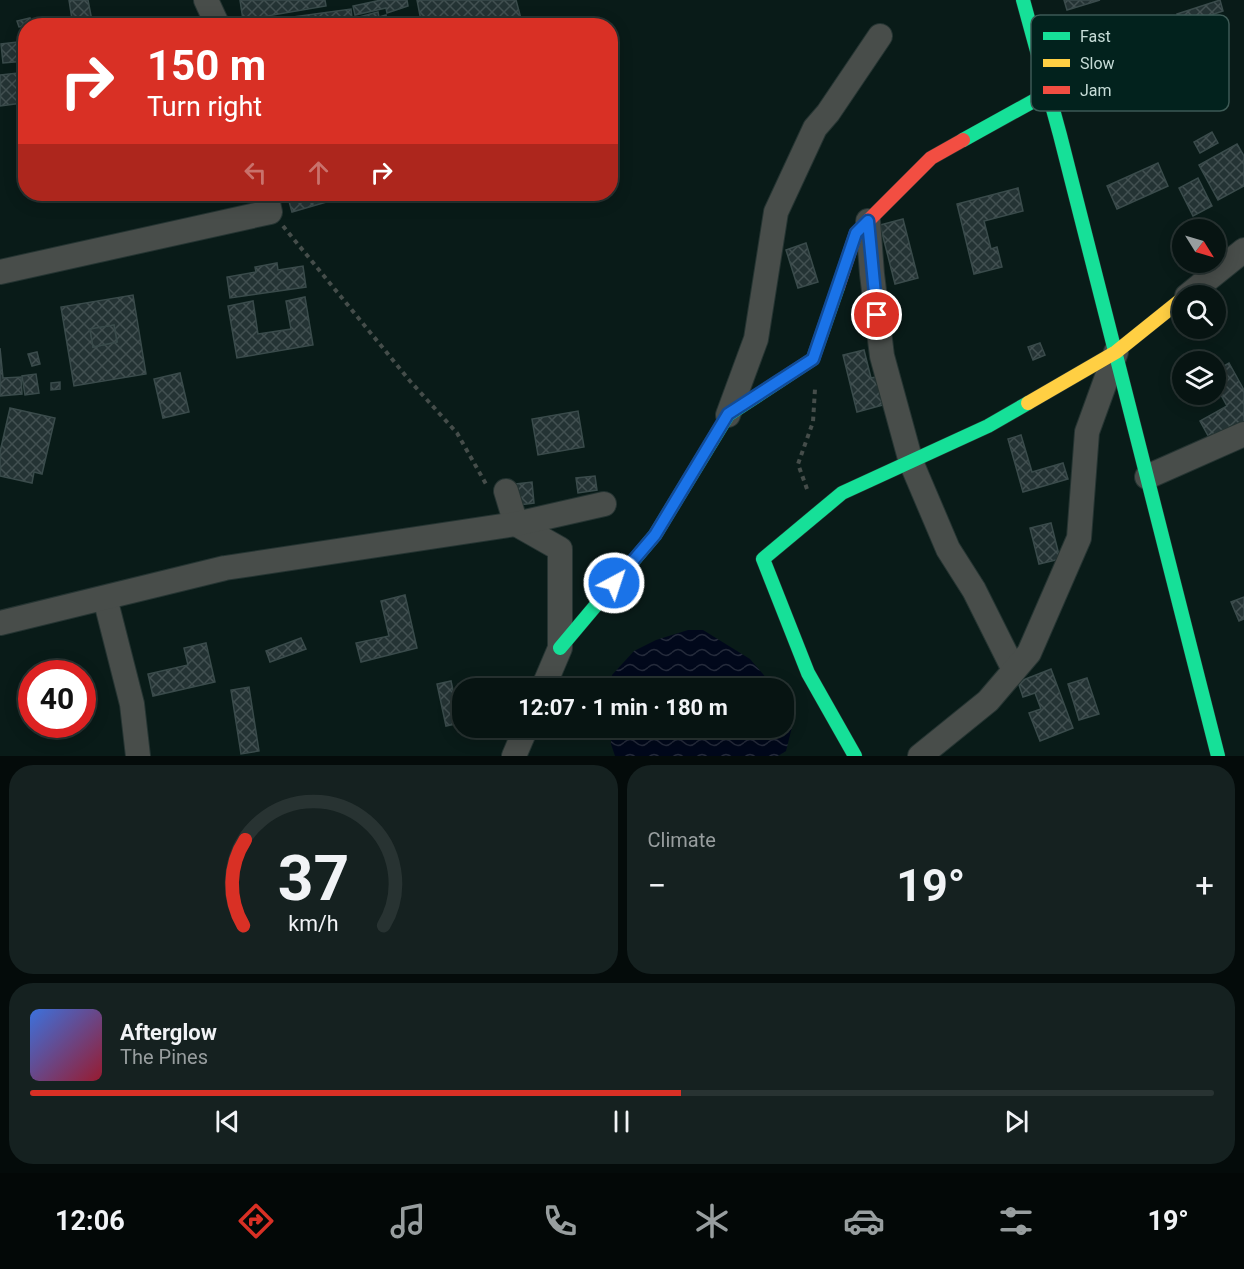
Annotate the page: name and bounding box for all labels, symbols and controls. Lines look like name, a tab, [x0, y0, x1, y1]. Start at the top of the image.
legend	[1031, 15, 1229, 111]
text: Fast	[1080, 27, 1111, 46]
text: 150 m	[147, 41, 266, 90]
icon: right	[48, 42, 126, 120]
text: Slow	[1080, 54, 1115, 73]
text: Jam	[1080, 81, 1112, 100]
text: Turn right	[147, 91, 262, 123]
icon: left	[239, 156, 272, 189]
icon: ahead	[302, 156, 335, 189]
icon: right	[365, 156, 398, 189]
north arrow	[1172, 219, 1226, 273]
map controls	[1172, 219, 1226, 405]
button: search	[1172, 285, 1226, 339]
pin	[851, 289, 902, 340]
icon: arrive	[860, 298, 893, 331]
button: layers	[1172, 351, 1226, 405]
position arrow	[582, 551, 646, 615]
speed limit sign: 40	[18, 660, 96, 738]
text: 12:07 · 1 min · 180 m	[518, 695, 728, 720]
text: Climate	[648, 828, 716, 852]
text: 37	[277, 842, 349, 915]
text: 19°	[896, 859, 965, 912]
text: −	[648, 866, 666, 905]
text: +	[1195, 866, 1214, 905]
text: km/h	[288, 912, 338, 937]
text: Afterglow	[120, 1020, 217, 1045]
text: The Pines	[120, 1045, 208, 1069]
icon: previous	[211, 1105, 244, 1138]
icon: pause	[605, 1105, 638, 1138]
icon: next	[1000, 1105, 1033, 1138]
icon: directions	[235, 1200, 277, 1242]
icon: music	[387, 1200, 429, 1242]
icon: phone	[539, 1200, 581, 1242]
icon: climate	[691, 1200, 733, 1242]
icon: car	[843, 1200, 885, 1242]
icon: filters	[995, 1200, 1037, 1242]
text: 12:06	[55, 1205, 125, 1237]
text: 19°	[1147, 1205, 1189, 1237]

